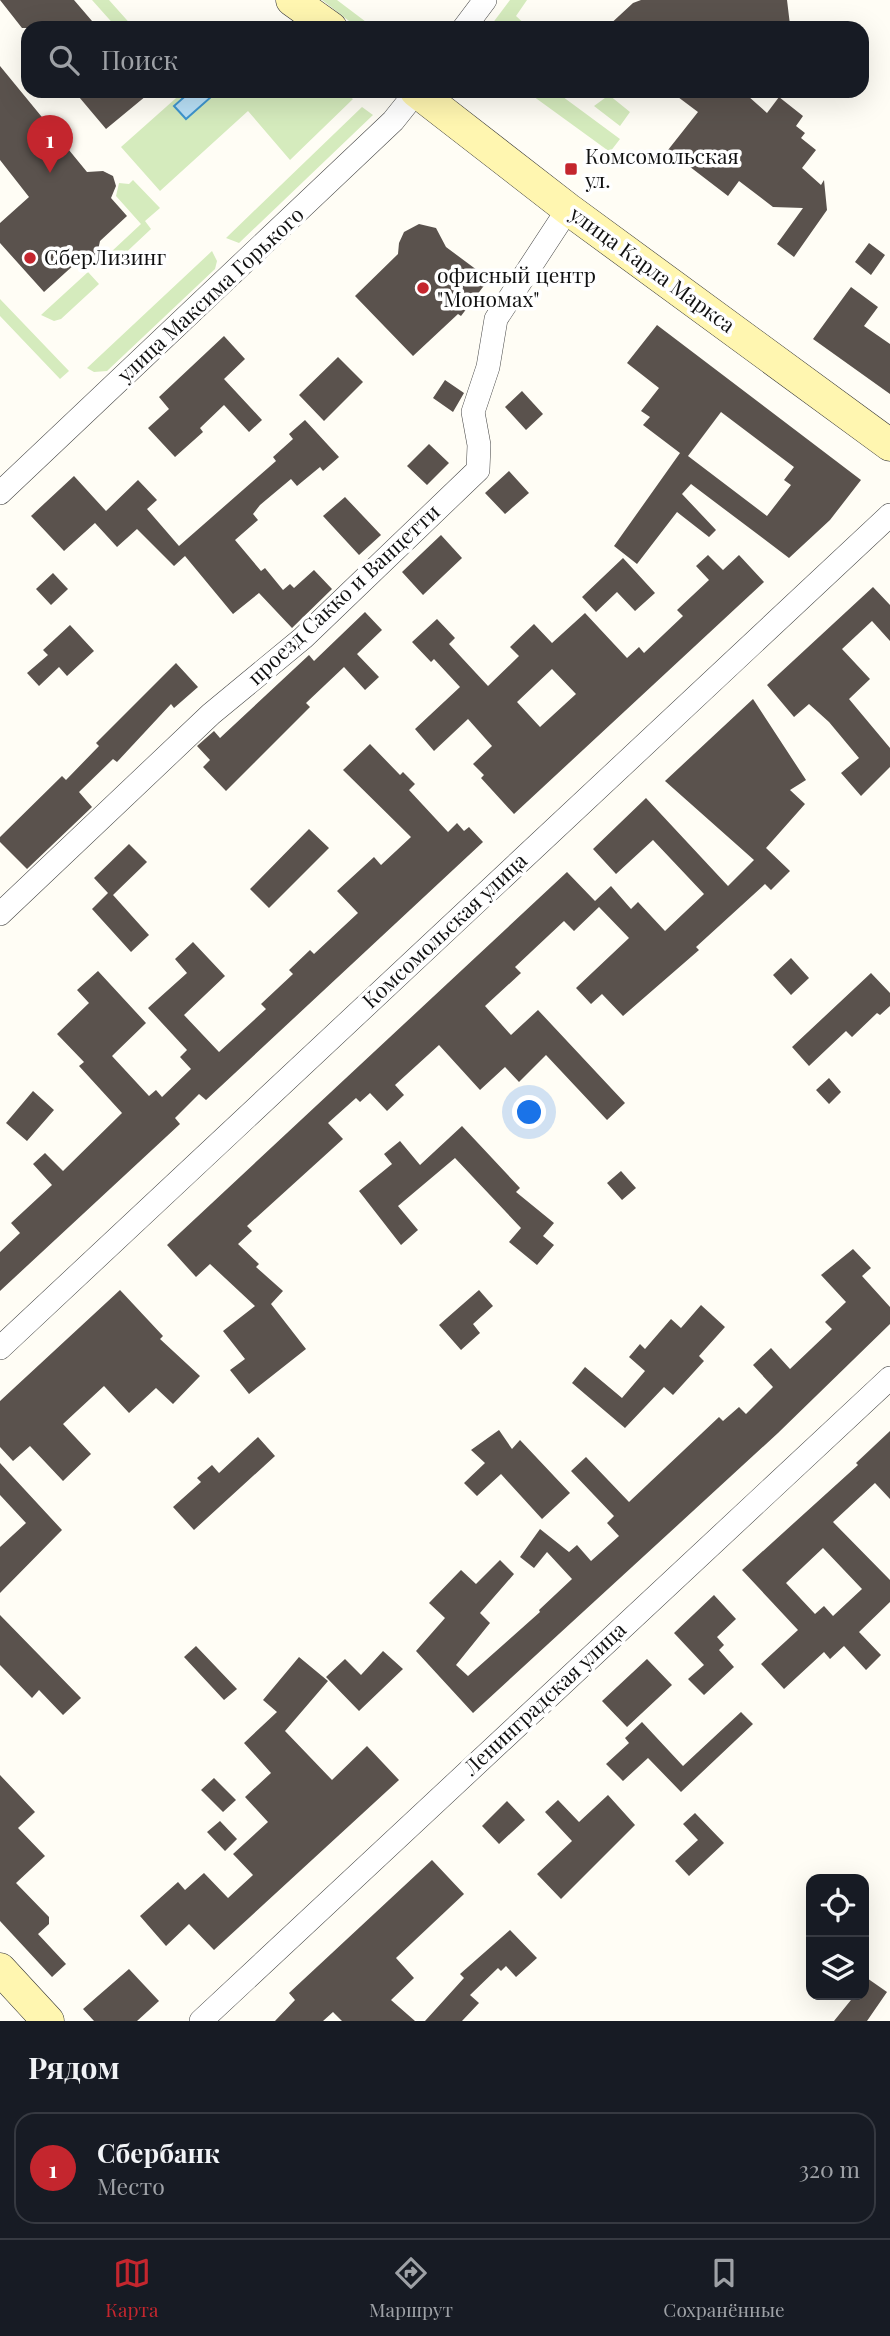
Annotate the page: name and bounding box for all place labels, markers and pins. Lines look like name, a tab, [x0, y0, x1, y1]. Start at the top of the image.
pin: 1	[27, 115, 73, 173]
place label: Комсомольская ул.	[584, 141, 739, 193]
marker: Комсомольская ул.	[563, 161, 579, 177]
place label: СберЛизинг	[44, 242, 166, 270]
marker: СберЛизинг	[22, 250, 38, 266]
place label: офисный центр "Мономах"	[437, 260, 596, 312]
marker: офисный центр "Мономах"	[415, 280, 431, 296]

